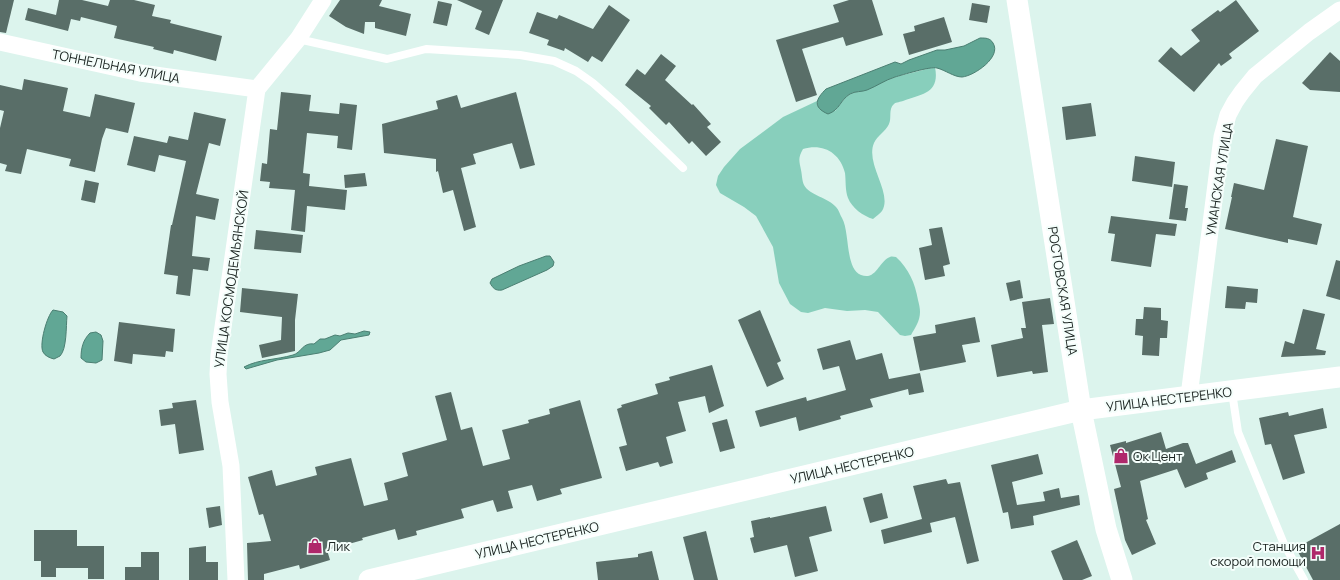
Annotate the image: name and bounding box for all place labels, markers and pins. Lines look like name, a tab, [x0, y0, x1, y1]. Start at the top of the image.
shop icon: Ок Цент	[1112, 447, 1130, 465]
place label: Ок Цент	[1133, 447, 1183, 465]
shop icon: Лик	[306, 537, 324, 555]
place label: Лик	[327, 537, 350, 555]
place label: Станция скорой помощи	[1210, 537, 1306, 570]
hospital icon: Станция скорой помощи	[1309, 544, 1327, 562]

